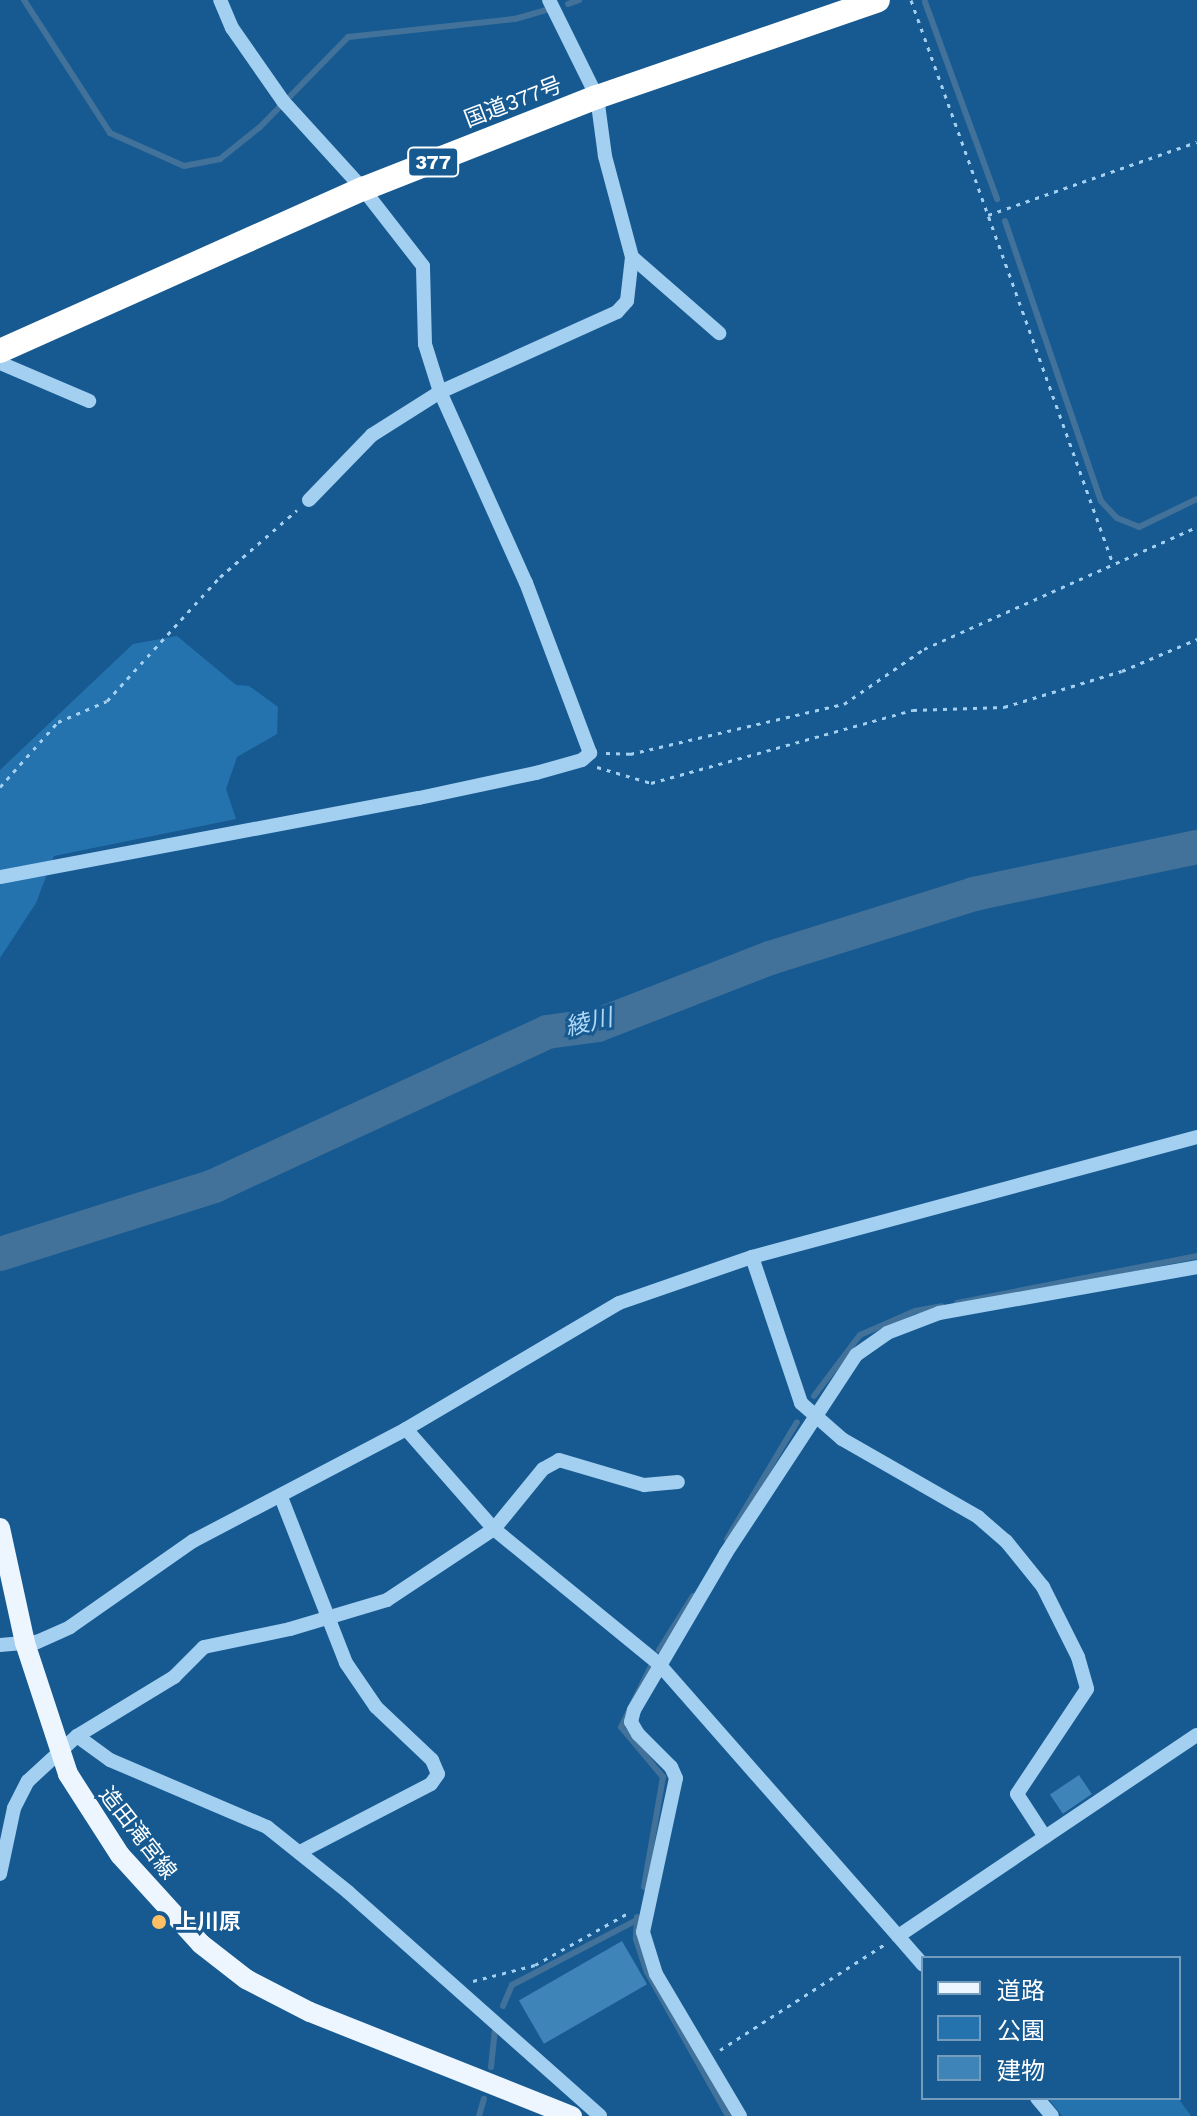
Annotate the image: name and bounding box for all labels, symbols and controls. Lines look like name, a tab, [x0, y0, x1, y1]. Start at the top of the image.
street label: 国道377号	[460, 71, 566, 133]
road number: 377	[407, 146, 459, 178]
water label: 綾川	[562, 1004, 616, 1042]
street label: 造田滝宮線	[94, 1782, 182, 1884]
place label: 上川原	[175, 1909, 241, 1935]
marker: 上川原	[150, 1913, 168, 1931]
legend	[921, 1956, 1181, 2100]
text: 道路	[997, 1977, 1045, 2005]
text: 公園	[997, 2017, 1045, 2045]
text: 建物	[997, 2057, 1045, 2085]

